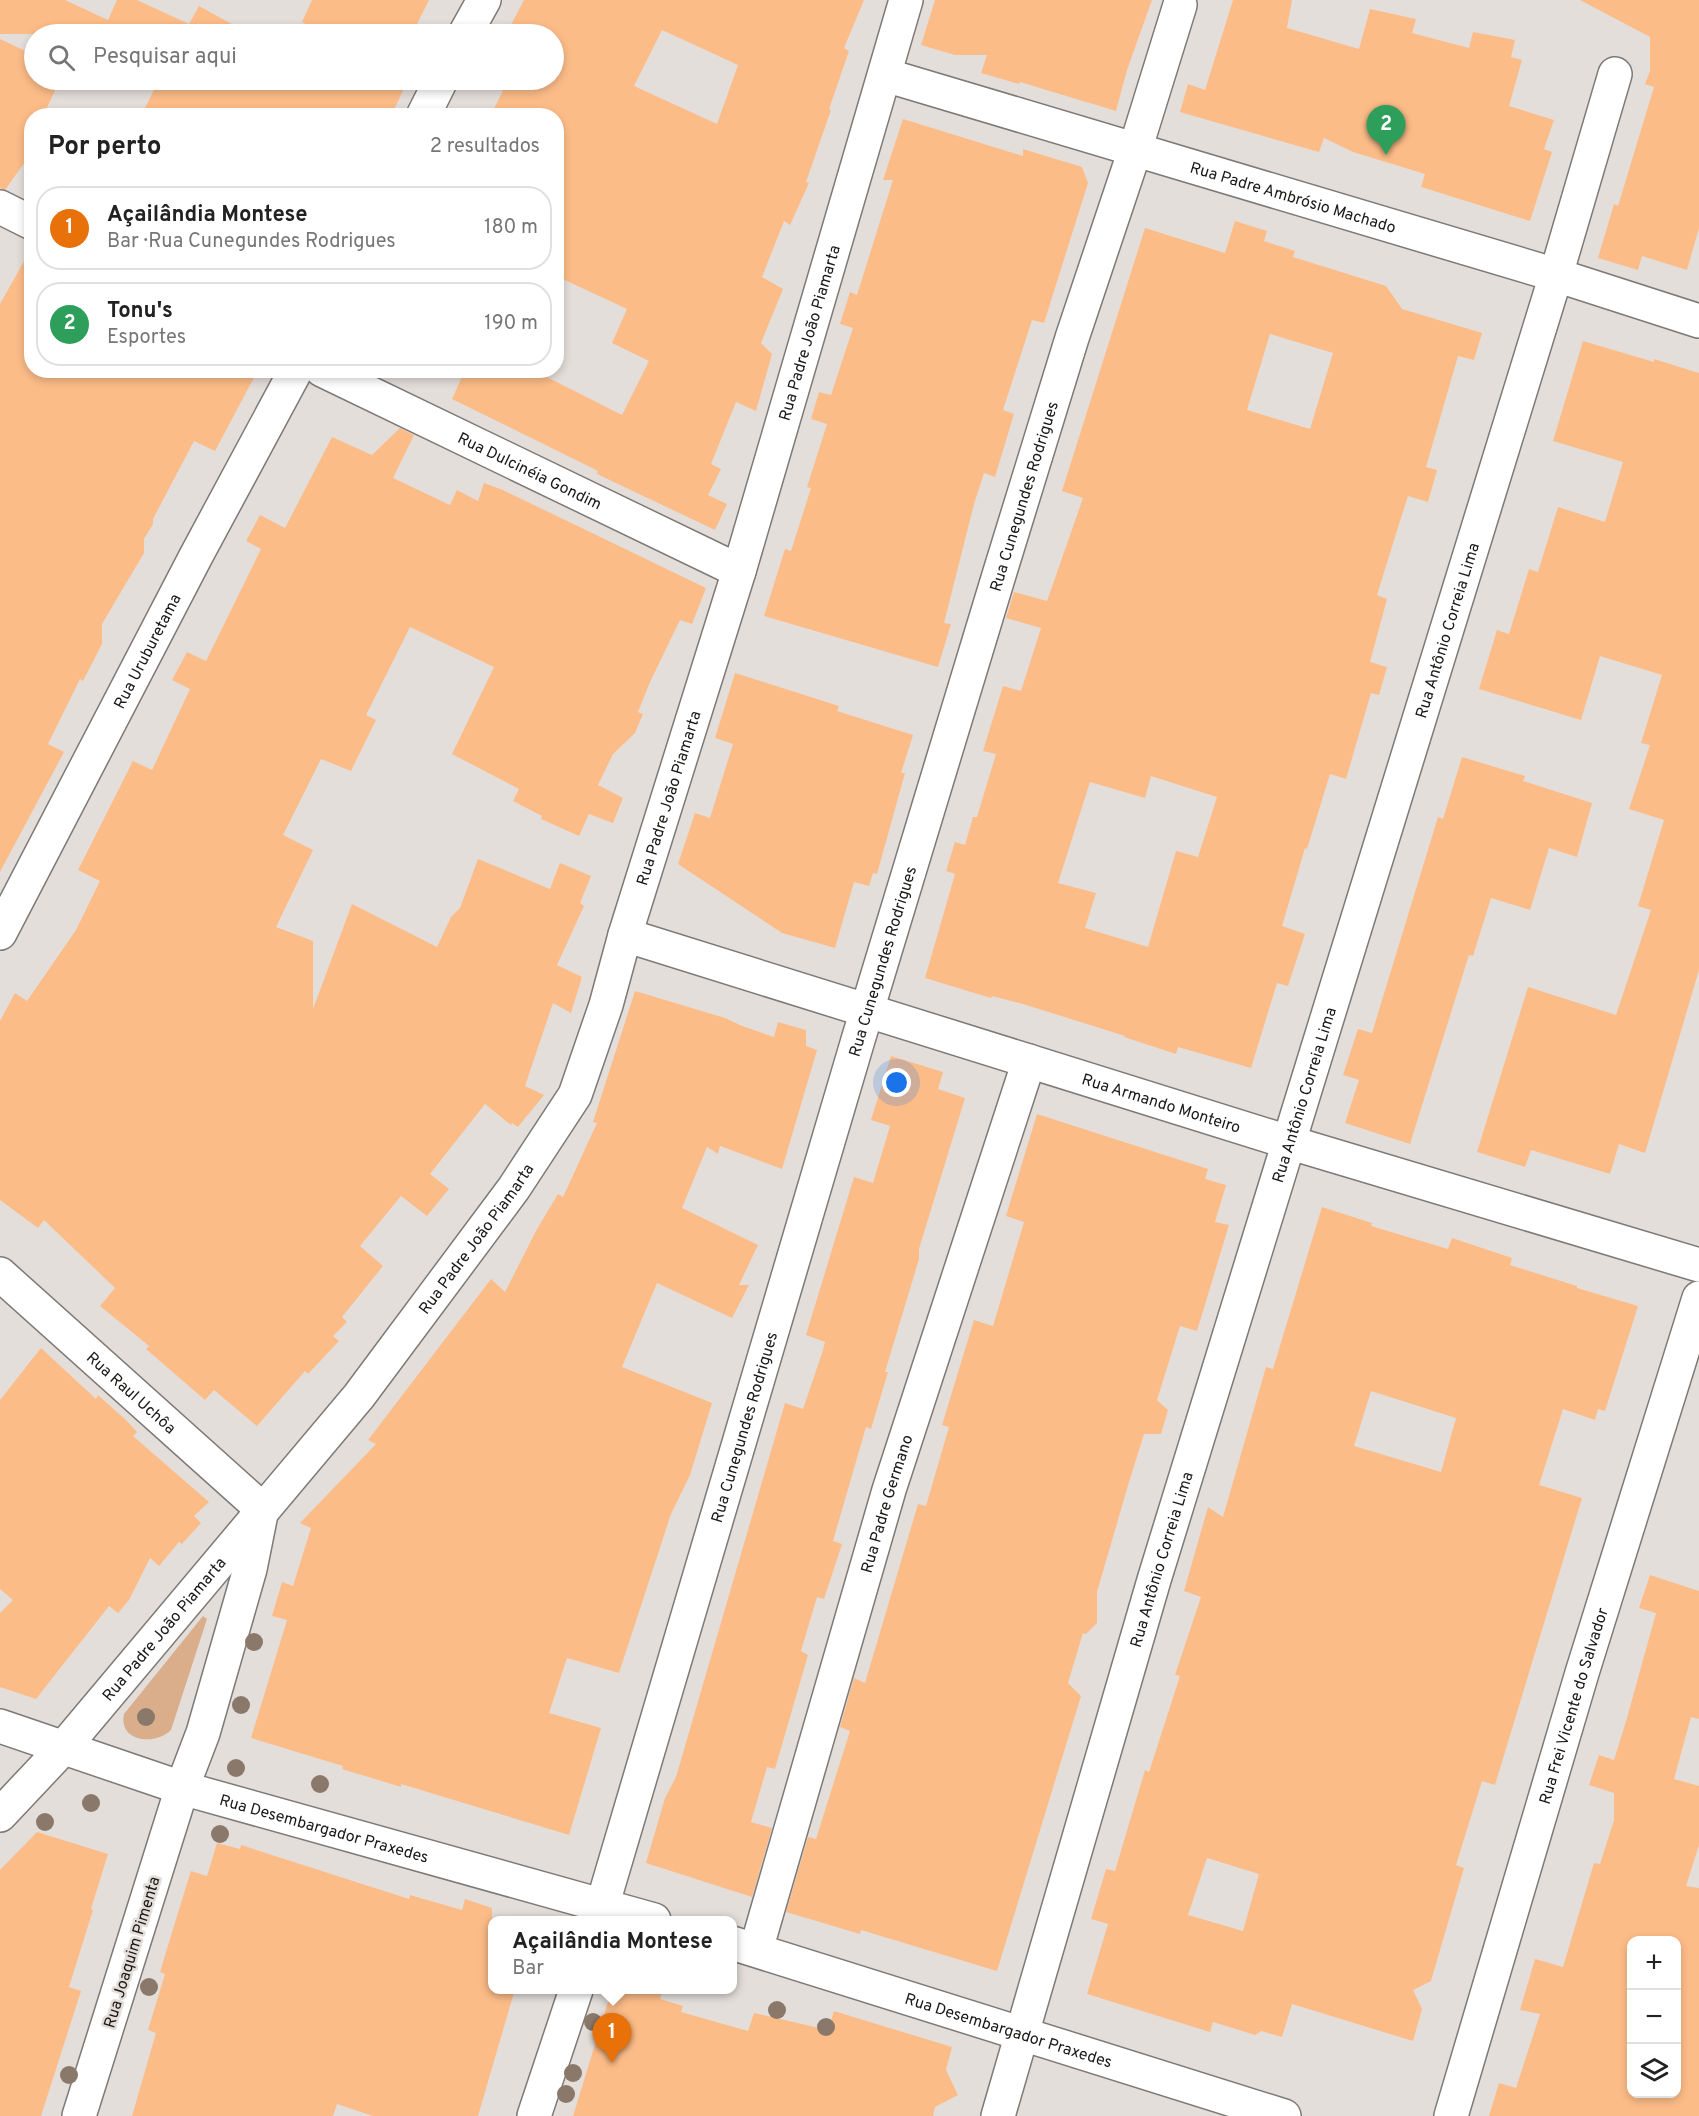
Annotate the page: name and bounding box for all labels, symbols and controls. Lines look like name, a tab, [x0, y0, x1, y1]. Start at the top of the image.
search box	[24, 24, 564, 90]
icon: search	[45, 41, 78, 74]
text: Pesquisar aqui	[93, 44, 237, 71]
pin: 2	[1366, 106, 1406, 155]
text: Por perto	[48, 131, 162, 164]
text: 2 resultados	[430, 134, 540, 160]
street label: Rua Padre Ambrósio Machado	[1187, 158, 1398, 239]
text: Açailândia Montese	[107, 202, 308, 229]
text: 1	[66, 215, 74, 241]
text: 180 m	[484, 215, 538, 241]
text: Bar · Rua Cunegundes Rodrigues	[107, 229, 396, 255]
street label: Rua Padre João Piamarta	[775, 243, 846, 423]
text: Tonu's	[107, 298, 173, 325]
text: 2	[63, 311, 76, 337]
text: 190 m	[484, 311, 538, 337]
text: Esportes	[107, 325, 186, 351]
street label: Rua Cunegundes Rodrigues	[987, 399, 1064, 594]
street label: Rua Dulcinéia Gondim	[454, 429, 605, 515]
street label: Rua Antônio Correia Lima	[1412, 541, 1485, 721]
street label: Rua Uruburetama	[110, 591, 187, 713]
street label: Rua Padre João Piamarta	[633, 709, 707, 888]
street label: Rua Cunegundes Rodrigues	[846, 864, 922, 1059]
street label: Rua Antônio Correia Lima	[1269, 1005, 1342, 1186]
your location	[882, 1068, 911, 1097]
street label: Rua Armando Monteiro	[1079, 1070, 1243, 1139]
street label: Rua Padre João Piamarta	[415, 1160, 539, 1319]
street label: Rua Cunegundes Rodrigues	[708, 1330, 783, 1525]
street label: Rua Raul Uchôa	[81, 1348, 179, 1439]
street label: Rua Padre Germano	[858, 1432, 918, 1576]
street label: Rua Antônio Correia Lima	[1127, 1470, 1199, 1650]
street label: Rua Padre João Piamarta	[99, 1554, 231, 1706]
street label: Rua Frei Vicente do Salvador	[1536, 1606, 1614, 1807]
street label: Rua Desembargador Praxedes	[217, 1791, 431, 1868]
street label: Rua Joaquim Pimenta	[100, 1874, 165, 2031]
popup	[488, 1916, 737, 1994]
text: Açailândia Montese	[512, 1929, 713, 1956]
map controls	[1627, 1936, 1681, 2098]
button: +	[1627, 1936, 1681, 1990]
text: Bar	[512, 1956, 544, 1982]
street label: Rua Desembargador Praxedes	[902, 1990, 1114, 2074]
button: −	[1627, 1990, 1681, 2044]
pin: 1	[592, 2014, 632, 2063]
button: layers	[1627, 2044, 1681, 2098]

